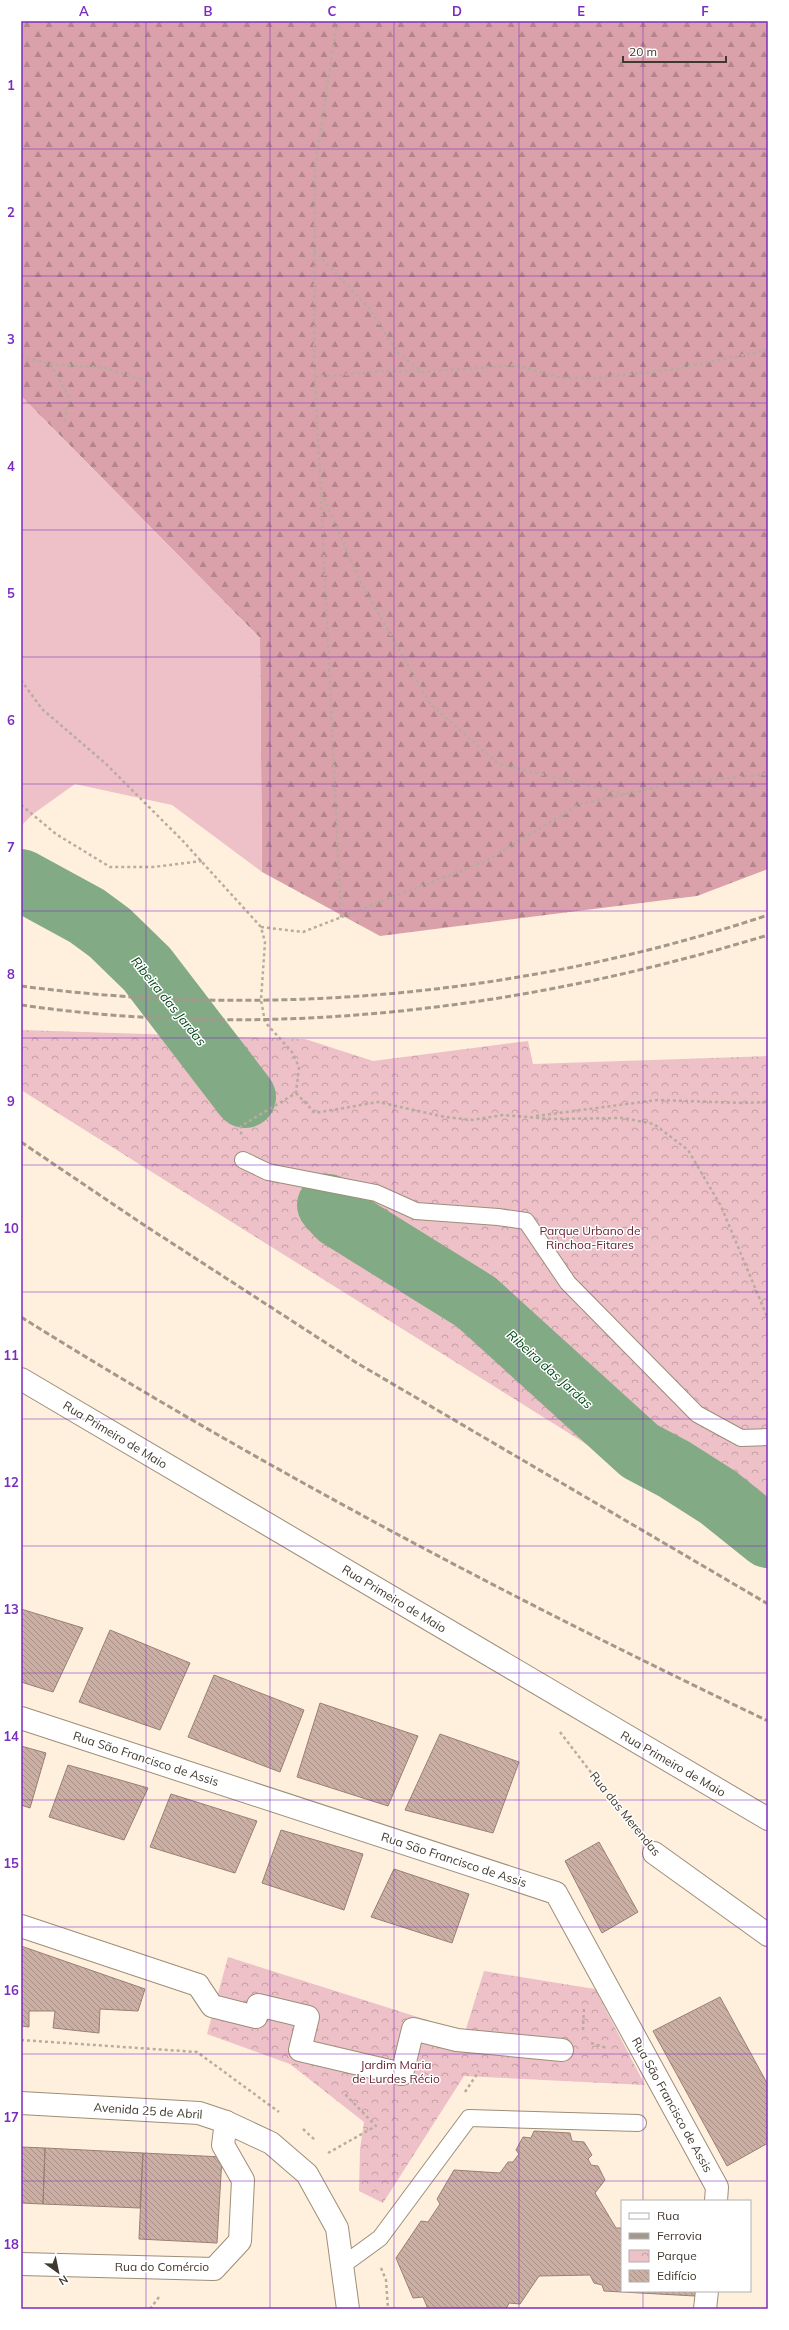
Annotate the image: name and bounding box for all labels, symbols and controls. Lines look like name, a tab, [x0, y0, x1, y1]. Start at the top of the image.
text: A	[79, 3, 89, 19]
text: B	[204, 3, 213, 19]
text: C	[328, 3, 337, 19]
text: D	[452, 3, 462, 19]
text: E	[577, 3, 585, 19]
text: F	[701, 3, 709, 19]
scale bar	[623, 38, 726, 64]
text: 20 m	[629, 44, 657, 59]
text: 1	[7, 77, 15, 93]
text: 2	[7, 204, 15, 220]
text: 3	[7, 331, 15, 347]
text: 4	[7, 458, 15, 474]
text: 5	[7, 585, 15, 601]
text: 6	[7, 712, 15, 728]
text: 7	[7, 839, 15, 855]
water label: Ribeira das Jardas	[128, 953, 210, 1049]
text: 8	[7, 966, 15, 982]
text: 9	[7, 1093, 15, 1109]
text: 10	[3, 1220, 19, 1236]
park label: Parque Urbano de Rinchoa-Fitares	[539, 1223, 641, 1252]
water label: Ribeira das Jardas	[504, 1326, 596, 1412]
text: 11	[3, 1347, 19, 1363]
street label: Rua Primeiro de Maio	[61, 1398, 170, 1472]
text: 12	[3, 1474, 19, 1490]
street label: Rua Primeiro de Maio	[340, 1562, 449, 1636]
text: 13	[3, 1601, 19, 1617]
street label: Rua Primeiro de Maio	[618, 1727, 729, 1800]
text: 14	[3, 1728, 19, 1744]
street label: Rua São Francisco de Assis	[71, 1728, 221, 1789]
street label: Rua das Merendas	[587, 1769, 664, 1859]
street label: Rua São Francisco de Assis	[379, 1829, 529, 1890]
text: 15	[3, 1855, 19, 1871]
text: 16	[3, 1982, 19, 1998]
street label: Rua São Francisco de Assis	[629, 2035, 716, 2175]
park label: Jardim Maria de Lurdes Récio	[352, 2057, 440, 2086]
street label: Avenida 25 de Abril	[93, 2099, 203, 2122]
text: 17	[3, 2109, 19, 2125]
legend	[621, 2200, 751, 2292]
text: Rua	[657, 2208, 679, 2223]
text: Ferrovia	[657, 2228, 702, 2243]
text: 18	[3, 2236, 19, 2252]
text: Parque	[657, 2248, 697, 2263]
north arrow	[38, 2252, 78, 2292]
street label: Rua do Comércio	[115, 2259, 209, 2274]
text: Edifício	[657, 2268, 697, 2283]
text: N	[56, 2272, 71, 2289]

